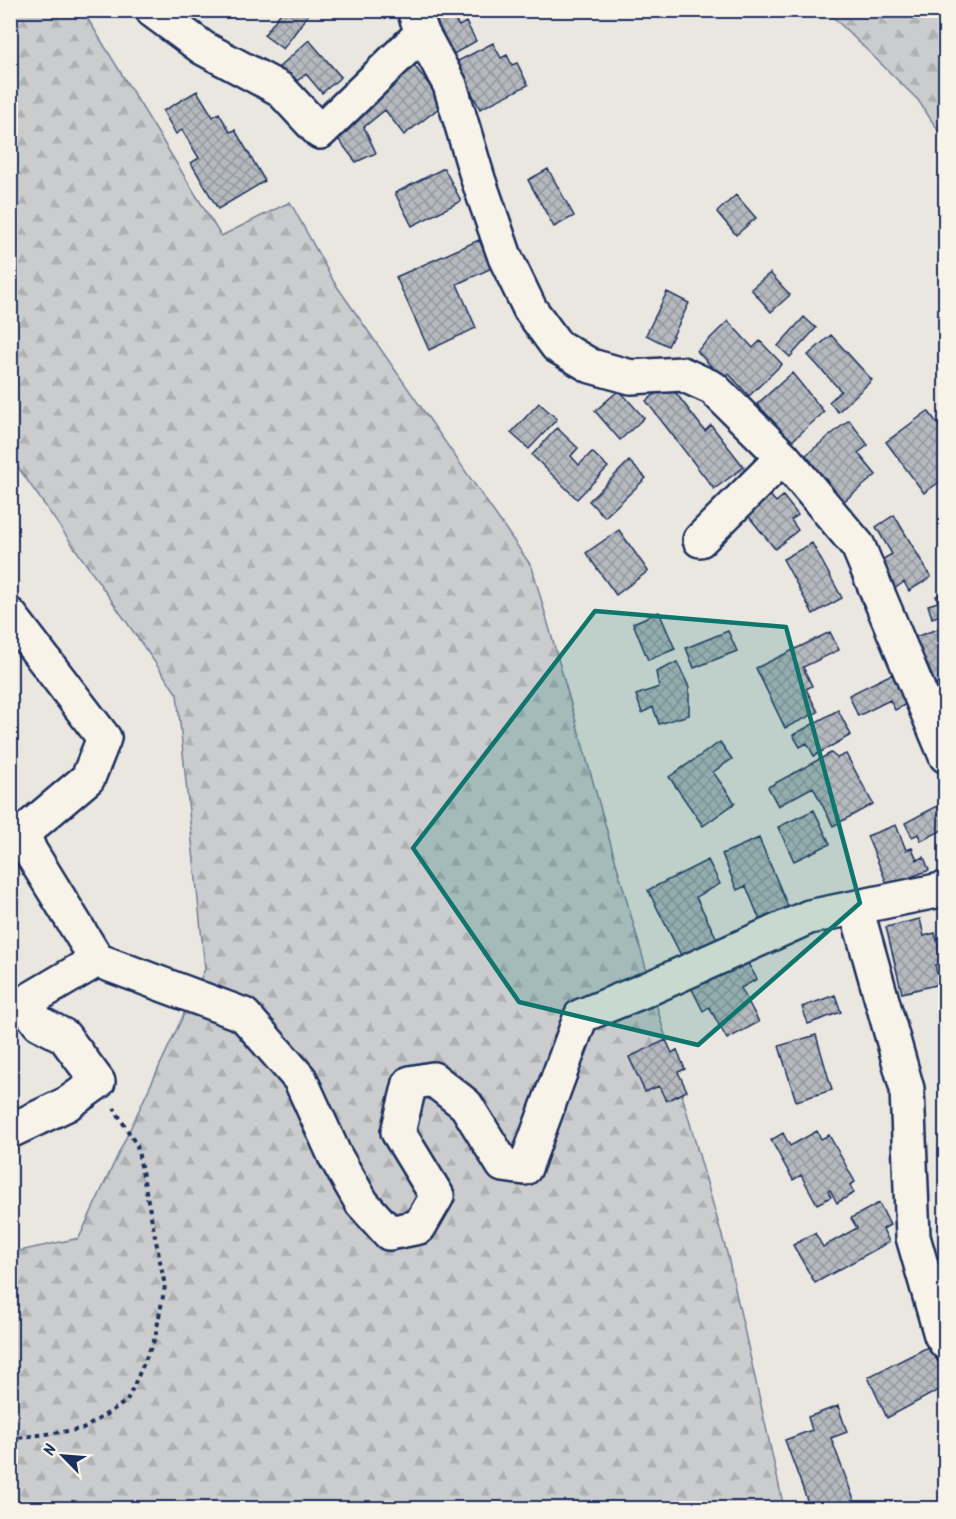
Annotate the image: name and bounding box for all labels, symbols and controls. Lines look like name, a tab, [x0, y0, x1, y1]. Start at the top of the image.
north arrow	[33, 1426, 93, 1486]
text: N	[37, 1440, 64, 1460]

